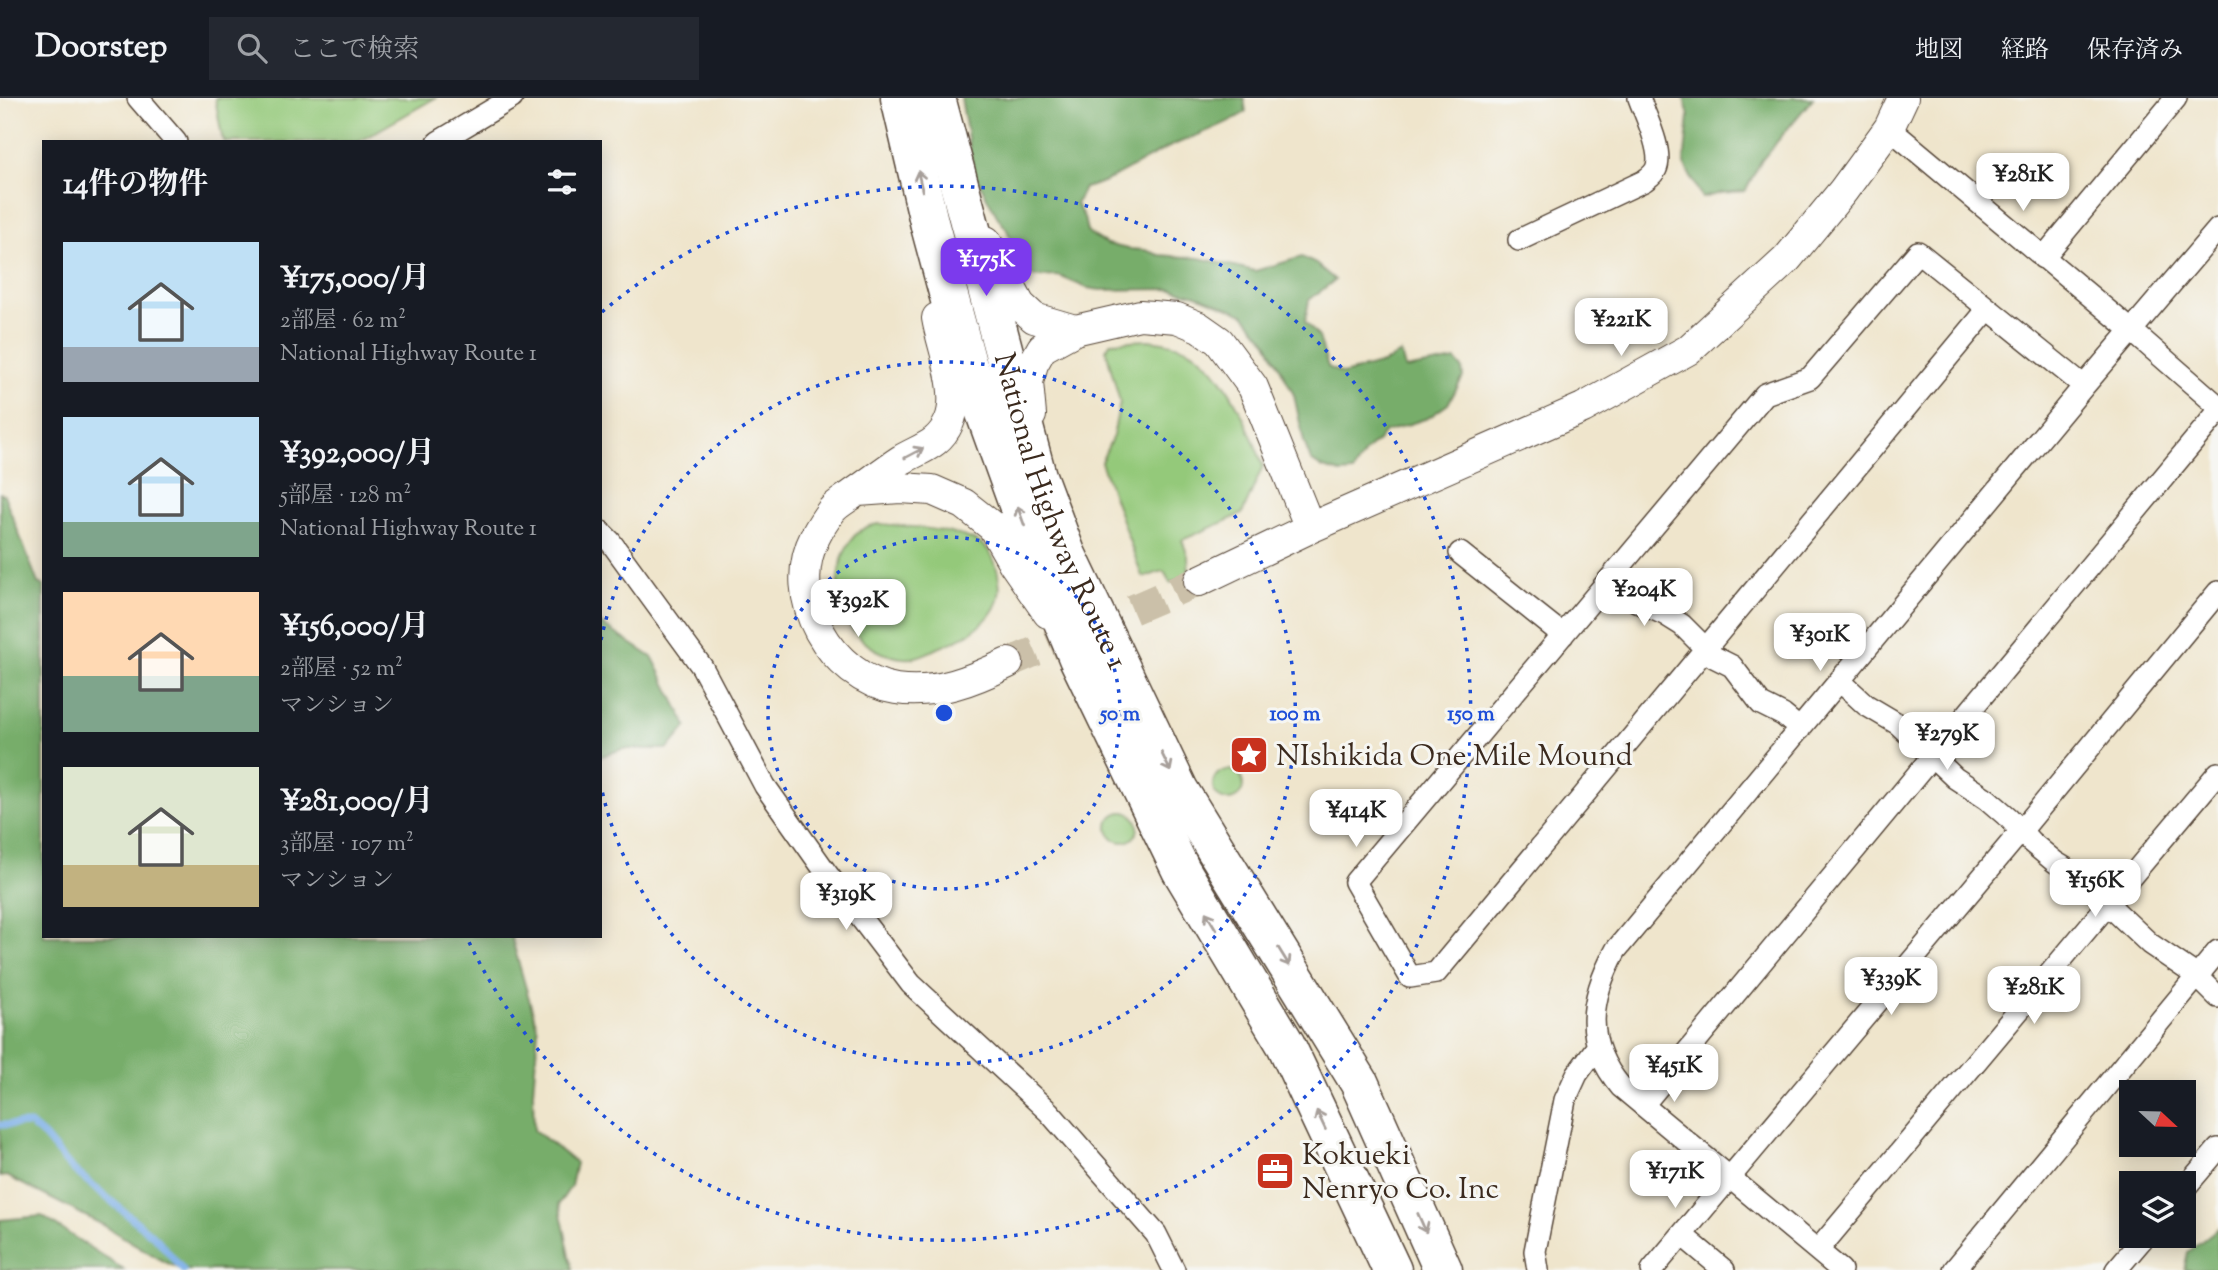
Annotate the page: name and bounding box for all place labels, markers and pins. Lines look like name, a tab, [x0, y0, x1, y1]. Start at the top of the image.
pin: ¥281K	[1974, 153, 2072, 213]
pin: ¥175K	[937, 238, 1035, 298]
pin: ¥221K	[1572, 299, 1670, 358]
pin: ¥204K	[1595, 568, 1693, 628]
pin: ¥392K	[809, 580, 907, 639]
pin: ¥301K	[1771, 614, 1869, 673]
centre of rings	[932, 701, 956, 725]
pin: ¥279K	[1898, 712, 1996, 772]
place icon: NIshikida One Mile Mound	[1228, 734, 1270, 776]
place label: NIshikida One Mile Mound	[1276, 736, 1633, 779]
pin: ¥414K	[1307, 790, 1405, 849]
pin: ¥156K	[2046, 860, 2144, 919]
pin: ¥319K	[797, 872, 895, 932]
pin: ¥339K	[1842, 958, 1940, 1017]
pin: ¥281K	[1985, 967, 2083, 1026]
pin: ¥451K	[1625, 1044, 1723, 1104]
place label: Kokueki Nenryo Co. Inc	[1302, 1135, 1499, 1212]
office icon: Kokueki Nenryo Co. Inc	[1254, 1150, 1296, 1192]
pin: ¥171K	[1626, 1150, 1724, 1210]

